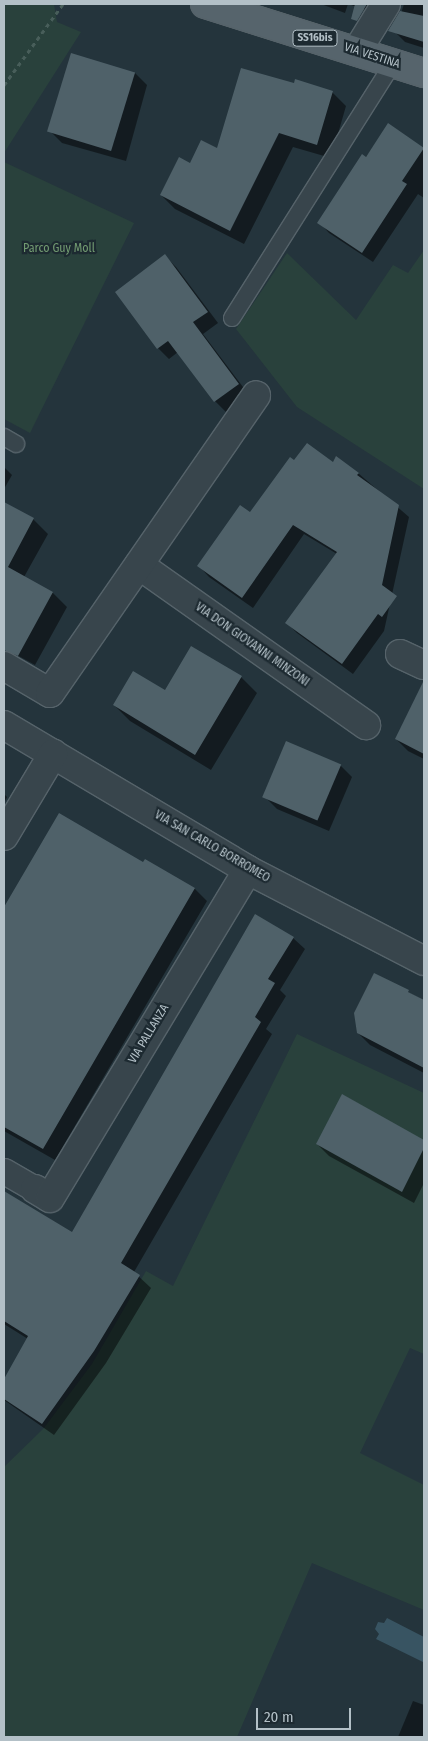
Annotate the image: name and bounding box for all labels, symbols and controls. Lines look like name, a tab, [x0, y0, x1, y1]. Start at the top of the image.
road number: SS16bis	[292, 29, 338, 46]
street label: VIA VESTINA	[342, 40, 402, 72]
park label: Parco Guy Moll	[23, 242, 95, 256]
street label: VIA DON GIOVANNI MINZONI	[192, 600, 312, 690]
street label: VIA SAN CARLO BORROMEO	[152, 808, 272, 886]
street label: VIA PALLANZA	[126, 1002, 172, 1066]
scale bar	[258, 1698, 353, 1730]
text: 20 m	[264, 1708, 294, 1726]

